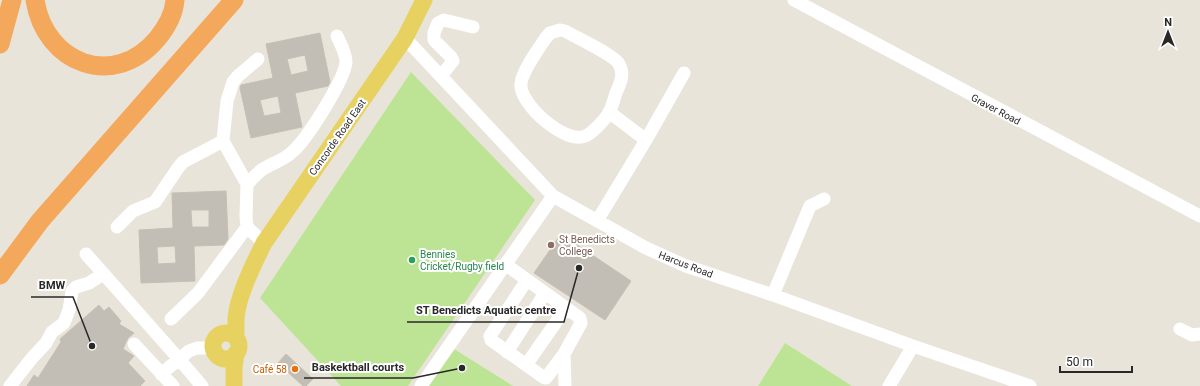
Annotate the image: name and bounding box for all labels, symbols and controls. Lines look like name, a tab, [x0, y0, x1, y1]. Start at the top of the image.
north arrow	[1148, 12, 1188, 52]
text: N	[1164, 16, 1172, 29]
street label: Graver Road	[969, 92, 1022, 127]
street label: Concorde Road East	[307, 97, 368, 177]
place label: St Benedicts College	[559, 234, 615, 257]
marker: St Benedicts College	[546, 240, 556, 250]
place label: Bennies Cricket/Rugby field	[420, 249, 504, 272]
street label: Harcus Road	[657, 249, 714, 280]
marker: Bennies Cricket/Rugby field	[407, 255, 417, 265]
callout: BMW	[31, 274, 73, 297]
text: BMW	[39, 279, 66, 292]
callout: ST Benedicts Aquatic centre	[407, 299, 564, 322]
text: ST Benedicts Aquatic centre	[416, 304, 556, 317]
scale bar	[1060, 348, 1132, 374]
callout: Baskektball courts	[304, 355, 413, 378]
text: 50 m	[1066, 355, 1093, 369]
text: Baskektball courts	[312, 361, 404, 374]
place label: Café 58	[253, 364, 287, 375]
marker: Café 58	[290, 364, 300, 374]

